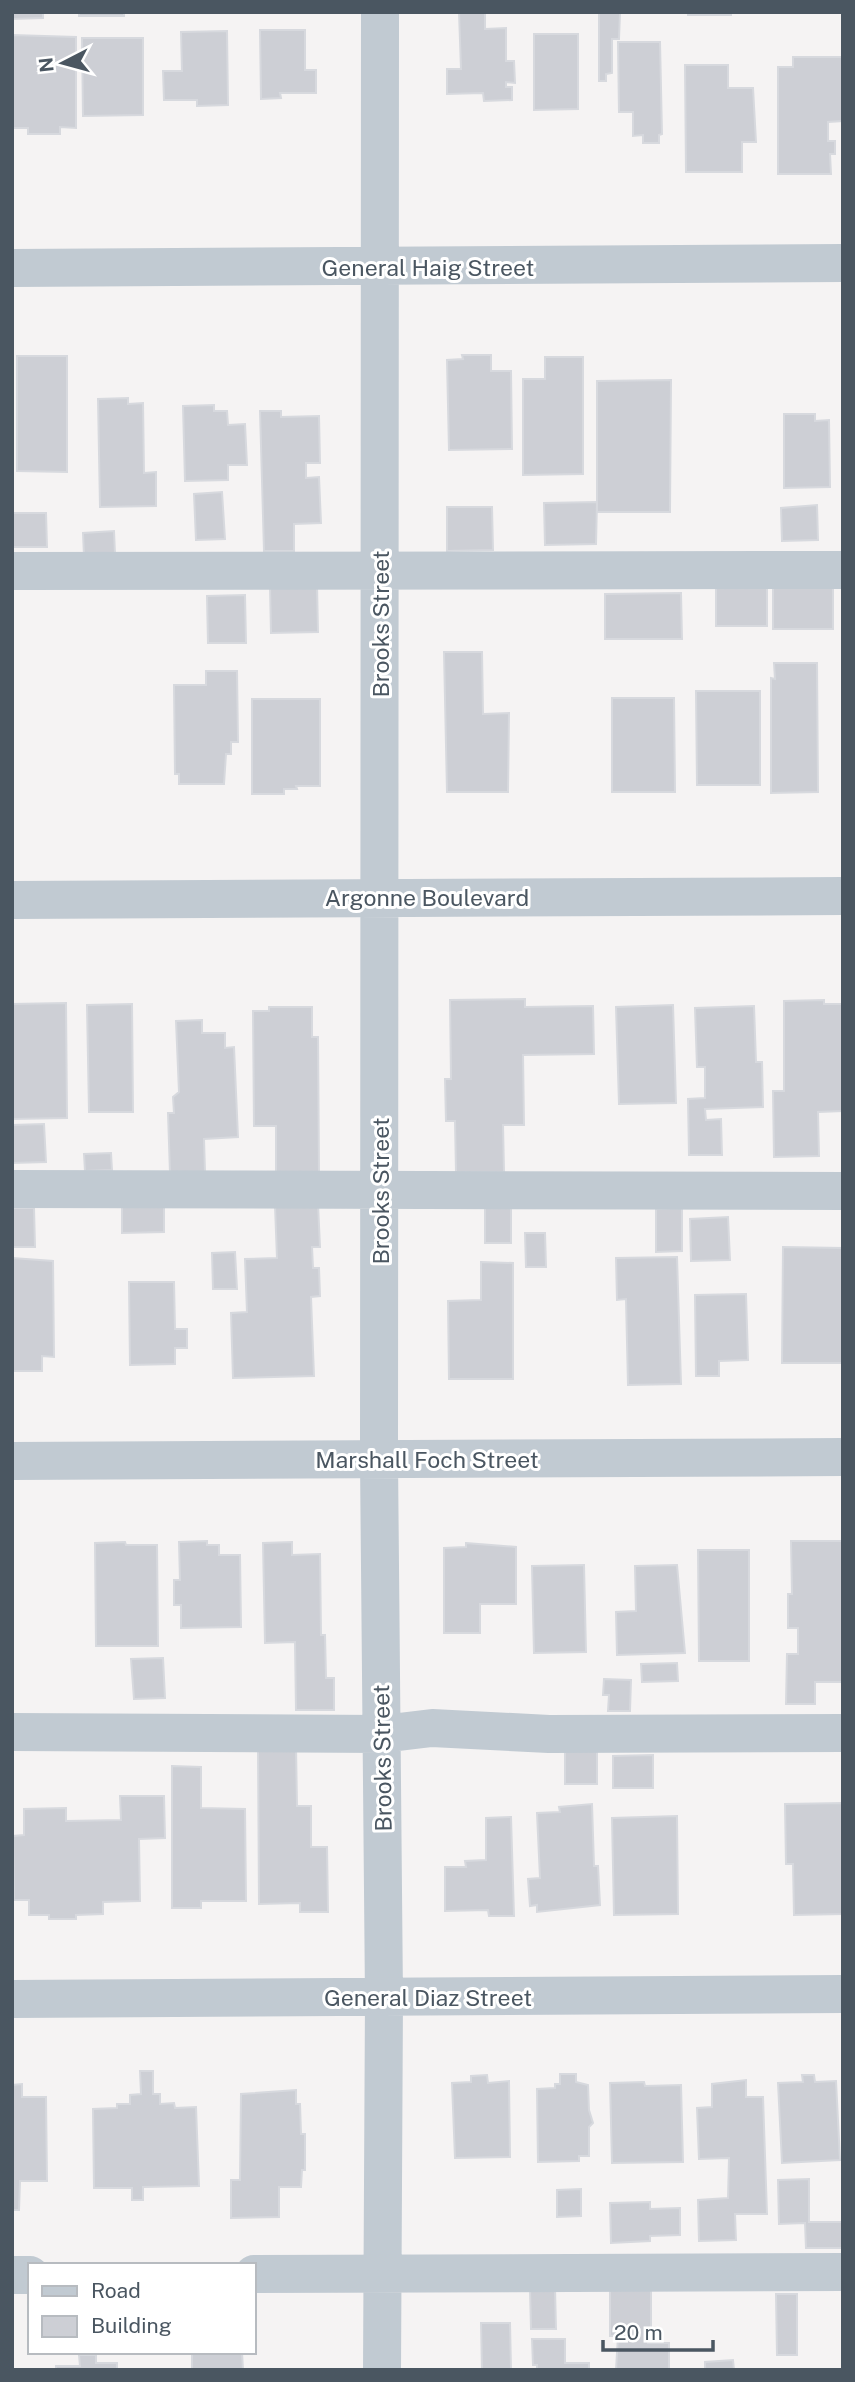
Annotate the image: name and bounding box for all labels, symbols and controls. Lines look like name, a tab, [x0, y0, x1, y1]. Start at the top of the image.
north arrow	[28, 28, 98, 98]
text: N	[34, 56, 58, 73]
street label: General Haig Street	[321, 254, 535, 281]
street label: Brooks Street	[367, 550, 394, 698]
street label: Argonne Boulevard	[325, 884, 529, 911]
street label: Brooks Street	[367, 1117, 394, 1265]
street label: Marshall Foch Street	[315, 1446, 539, 1473]
street label: Brooks Street	[367, 1684, 397, 1832]
street label: General Diaz Street	[324, 1984, 532, 2011]
legend	[28, 2263, 256, 2354]
text: Road	[91, 2278, 141, 2303]
scale bar	[603, 2308, 713, 2352]
text: Building	[91, 2313, 172, 2338]
text: 20 m	[614, 2320, 663, 2345]

